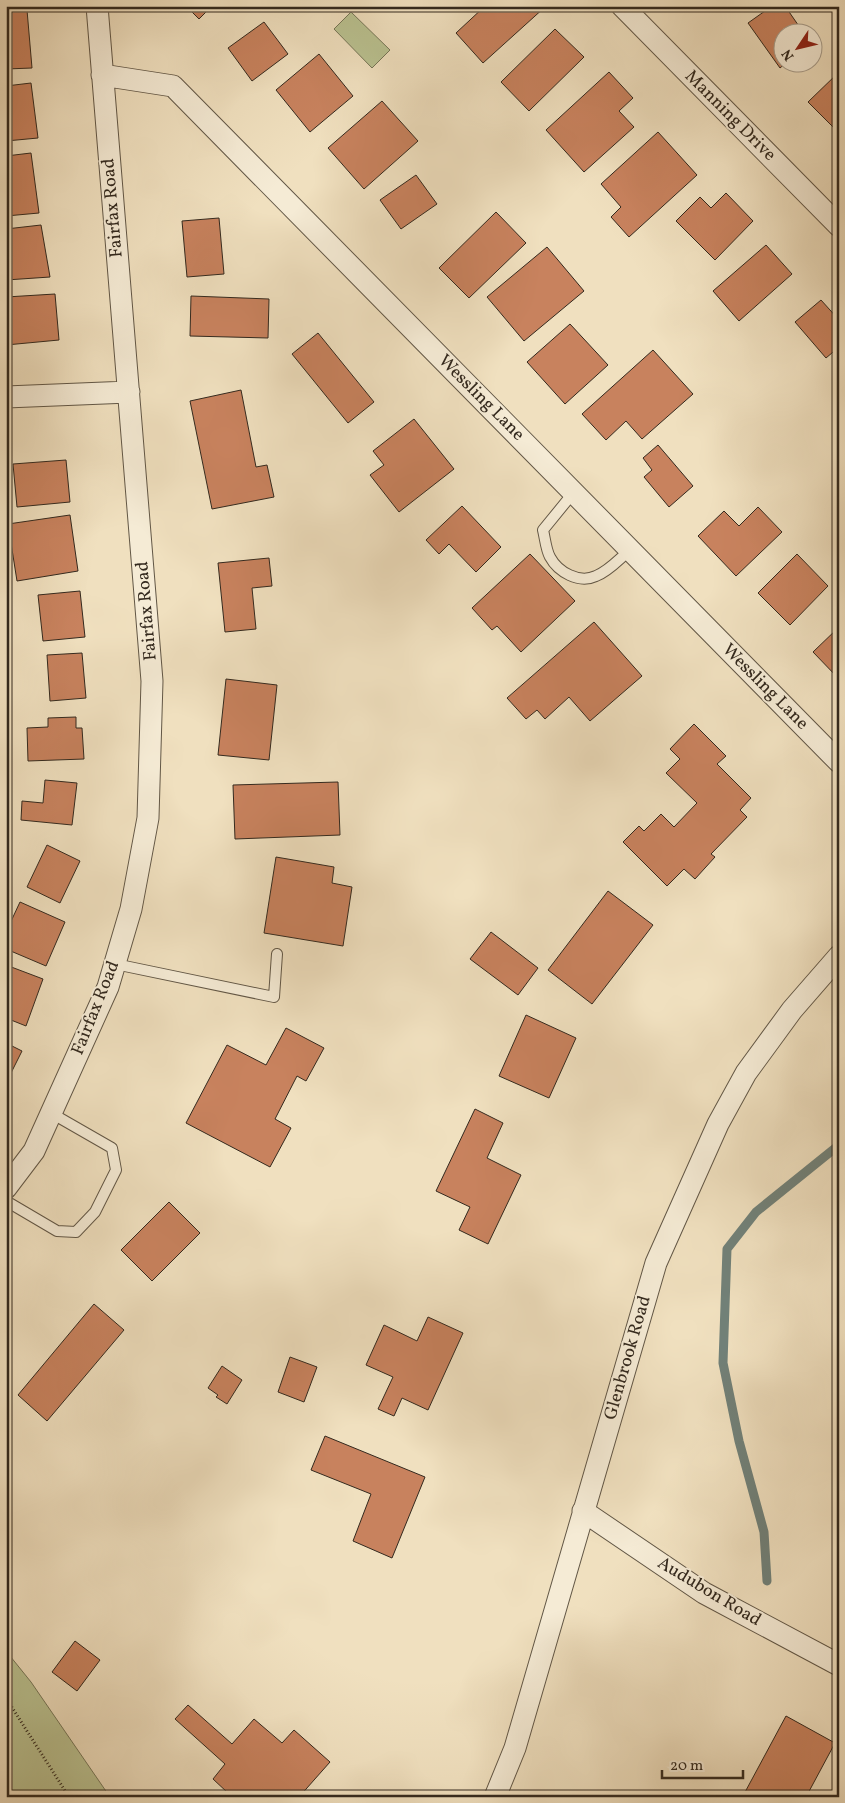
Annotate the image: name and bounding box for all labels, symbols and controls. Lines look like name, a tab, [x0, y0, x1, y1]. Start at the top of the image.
north arrow	[772, 22, 822, 72]
text: N	[778, 45, 799, 64]
street label: Manning Drive	[679, 65, 781, 167]
street label: Fairfax Road	[96, 157, 130, 259]
street label: Wessling Lane	[432, 349, 530, 447]
street label: Fairfax Road	[130, 560, 164, 662]
street label: Wessling Lane	[716, 638, 814, 736]
street label: Fairfax Road	[66, 957, 126, 1059]
street label: Glenbrook Road	[598, 1293, 658, 1423]
street label: Audubon Road	[652, 1551, 766, 1633]
scale bar	[662, 1748, 744, 1780]
text: 20 m	[670, 1756, 703, 1777]

